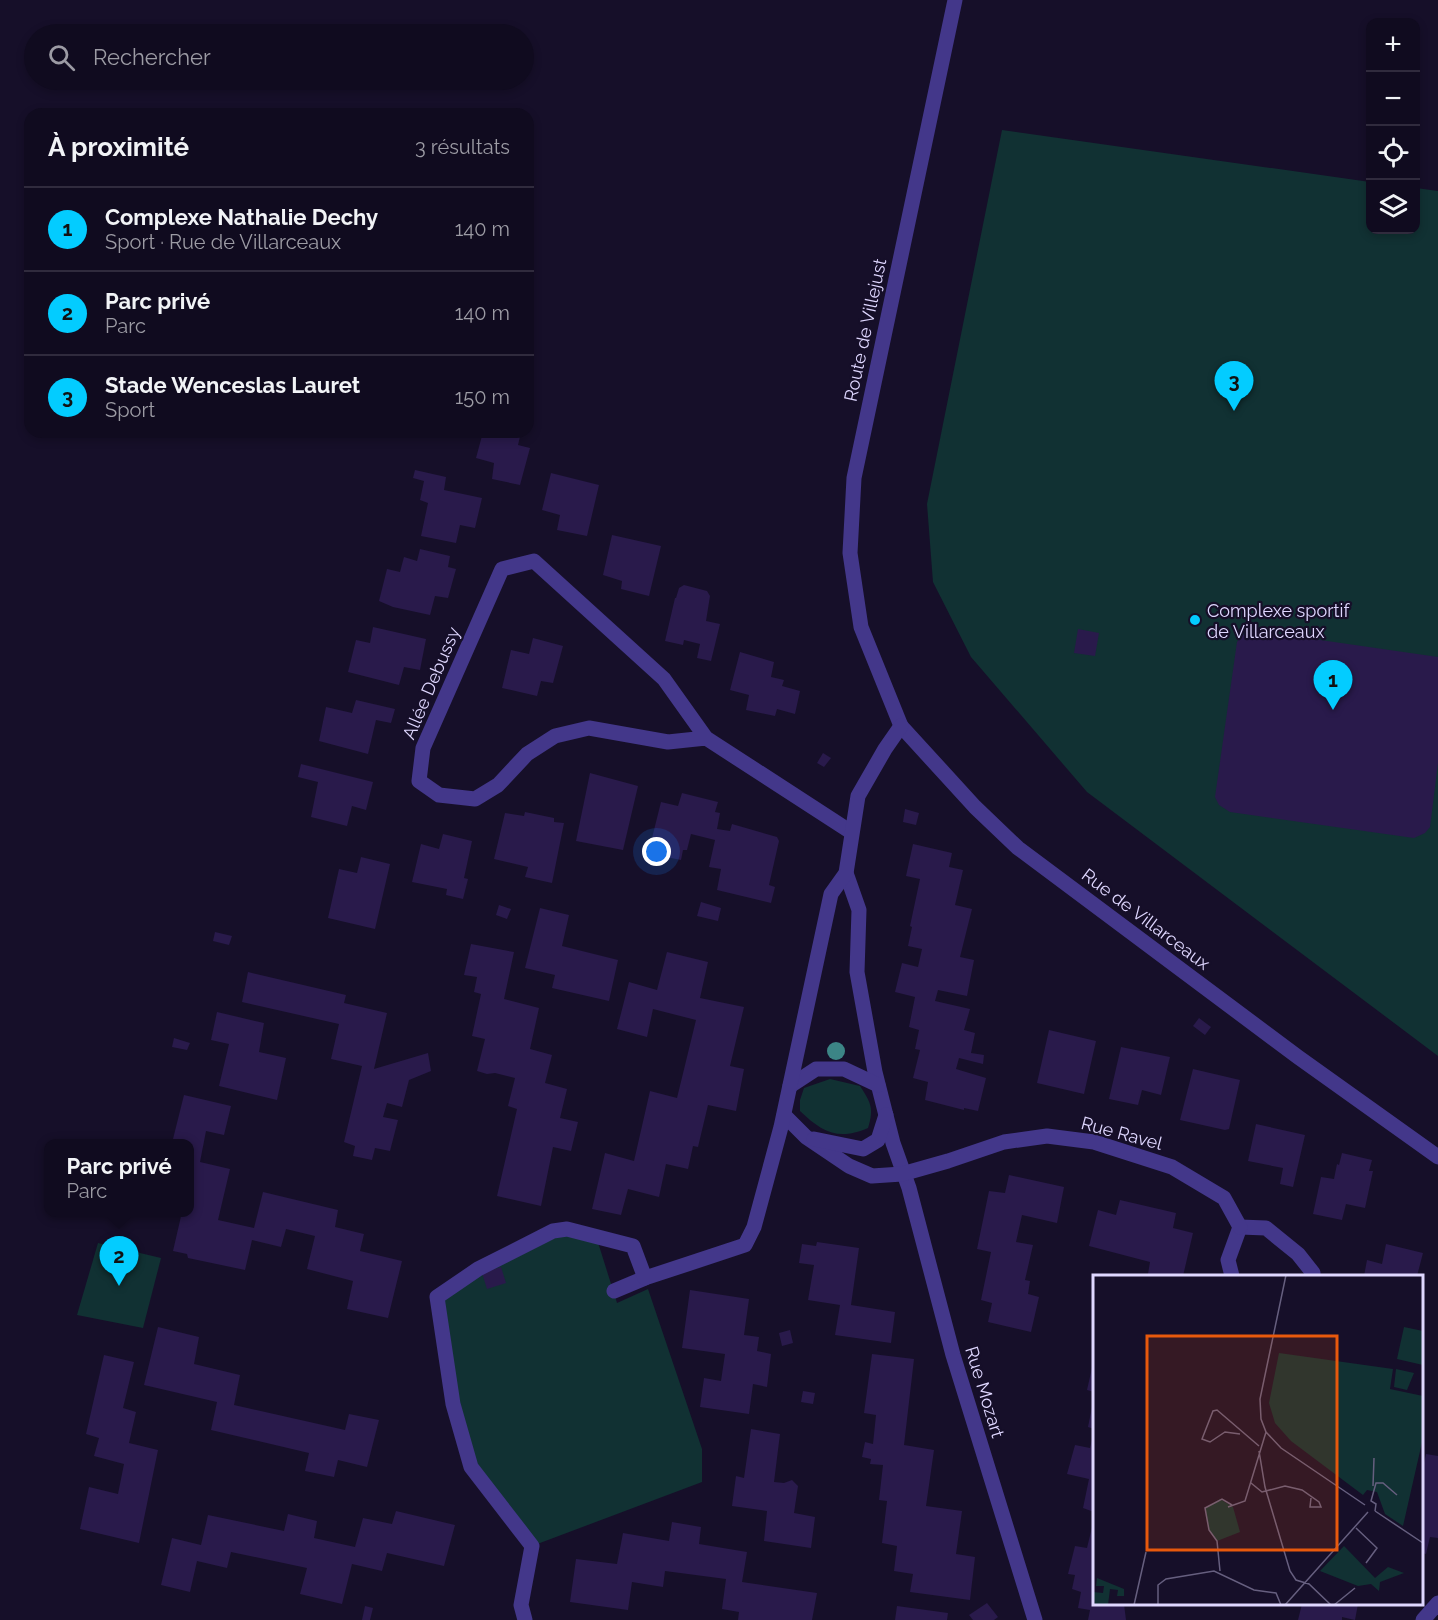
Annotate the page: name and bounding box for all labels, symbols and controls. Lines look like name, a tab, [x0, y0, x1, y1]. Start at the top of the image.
map controls	[1366, 18, 1420, 234]
button: +	[1366, 18, 1420, 72]
search box	[24, 24, 534, 90]
icon: search	[45, 41, 78, 74]
text: Rechercher	[93, 44, 211, 70]
button: −	[1366, 72, 1420, 126]
button: locate	[1366, 126, 1420, 180]
text: À proximité	[48, 132, 189, 162]
text: 3 résultats	[415, 135, 510, 159]
button: layers	[1366, 180, 1420, 234]
text: Complexe Nathalie Dechy	[105, 204, 378, 230]
text: 1	[63, 217, 72, 241]
text: 140 m	[455, 217, 510, 241]
text: Sport · Rue de Villarceaux	[105, 230, 341, 254]
street label: Route de Villejust	[840, 257, 890, 403]
text: Parc privé	[105, 288, 210, 314]
text: 2	[62, 301, 73, 325]
text: 140 m	[455, 301, 510, 325]
text: Parc	[105, 314, 146, 338]
pin: 3	[1214, 362, 1254, 411]
text: Stade Wenceslas Lauret	[105, 372, 360, 398]
text: 3	[62, 385, 73, 409]
text: 150 m	[455, 385, 510, 409]
text: Sport	[105, 398, 155, 422]
place label: Complexe sportif de Villarceaux	[1207, 600, 1350, 642]
marker: Complexe sportif de Villarceaux	[1188, 613, 1202, 627]
street label: Allée Debussy	[398, 624, 464, 742]
pin: 1	[1314, 660, 1352, 710]
your location	[642, 837, 671, 866]
street label: Rue de Villarceaux	[1078, 864, 1214, 974]
street label: Rue Ravel	[1079, 1112, 1165, 1154]
popup	[44, 1139, 194, 1217]
text: Parc privé	[66, 1153, 172, 1179]
text: Parc	[66, 1179, 107, 1203]
pin: 2	[100, 1236, 138, 1286]
inset map	[1093, 1275, 1423, 1605]
street label: Rue Mozart	[961, 1344, 1009, 1440]

